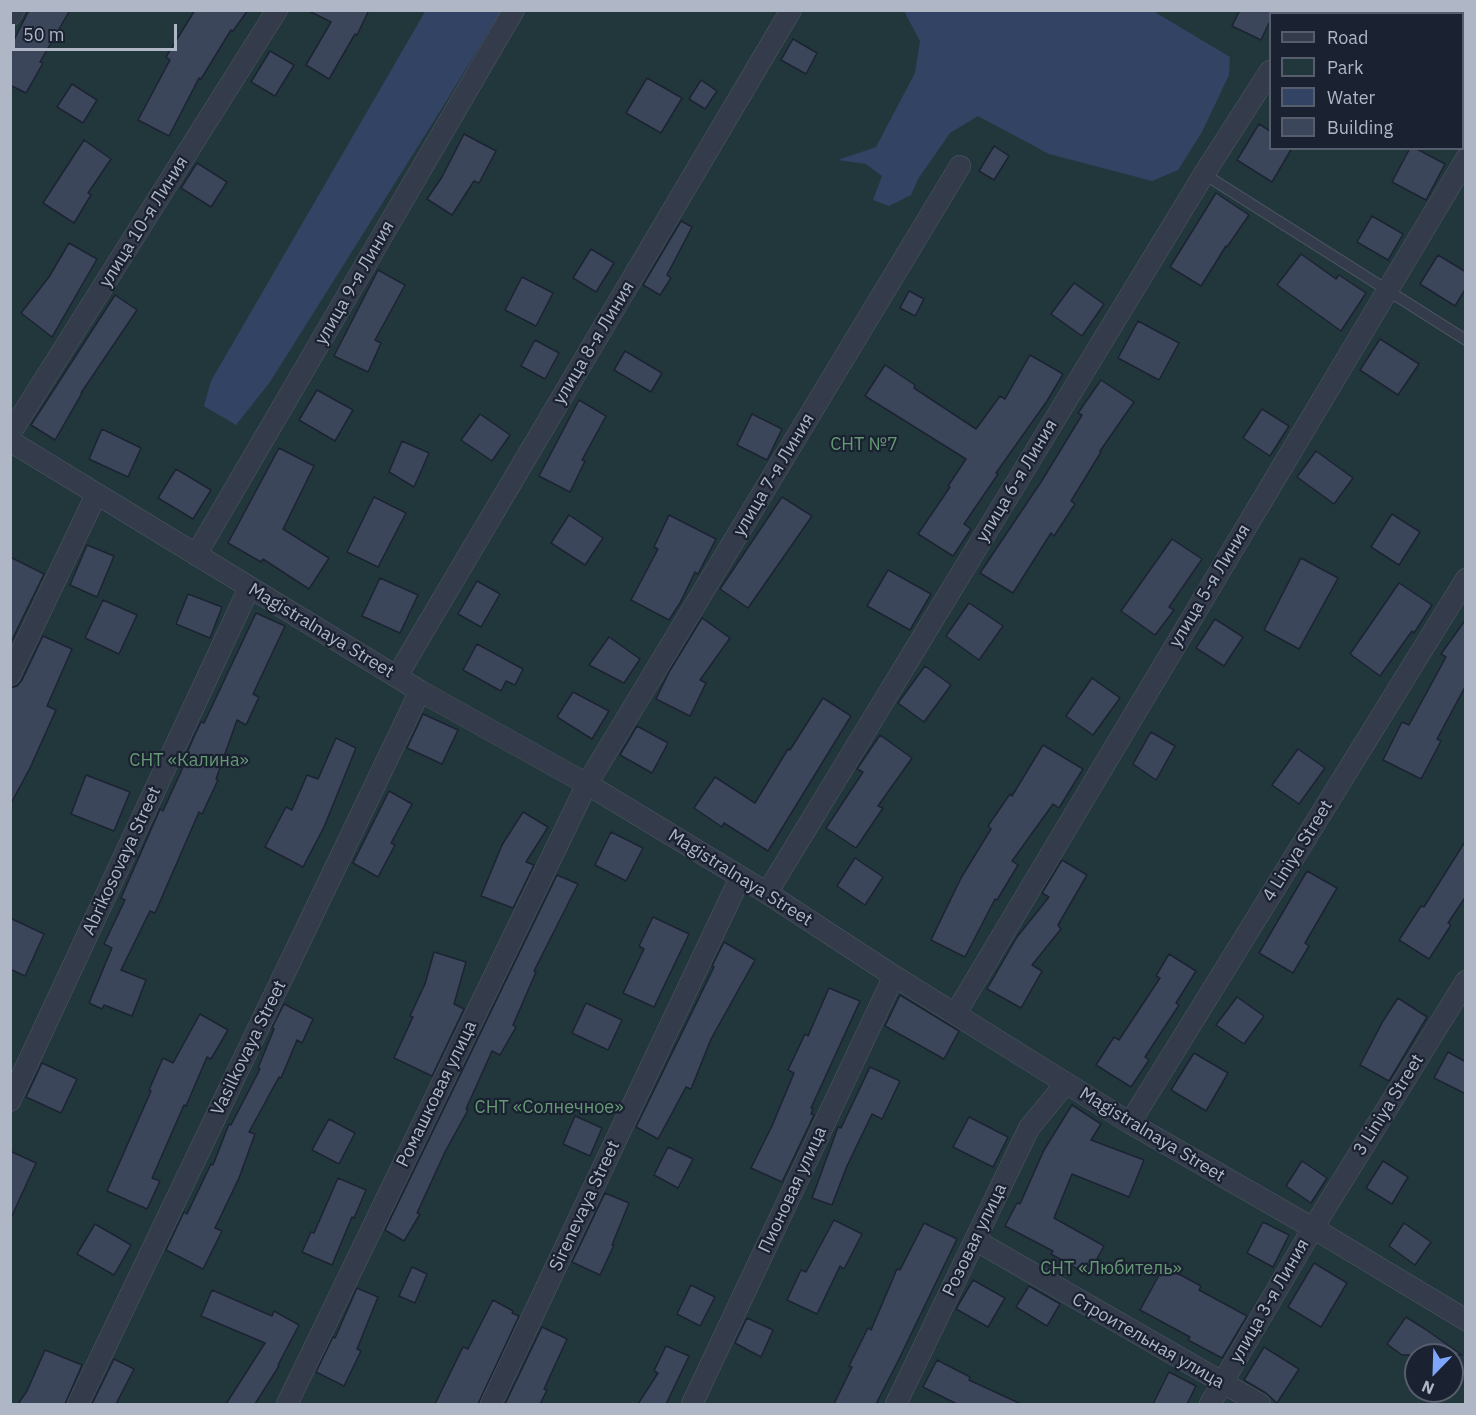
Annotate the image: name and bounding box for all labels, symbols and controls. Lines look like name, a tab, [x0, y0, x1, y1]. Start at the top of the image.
scale bar	[15, 12, 180, 50]
legend	[1269, 12, 1464, 150]
text: 50 m	[23, 23, 65, 46]
text: Road	[1327, 26, 1368, 49]
text: Park	[1327, 56, 1363, 79]
text: Water	[1327, 86, 1375, 109]
text: Building	[1327, 116, 1393, 139]
street label: улица 10-я Линия	[95, 152, 193, 292]
street label: улица 9-я Линия	[311, 217, 399, 349]
street label: улица 8-я Линия	[549, 278, 639, 408]
street label: улица 7-я Линия	[729, 410, 819, 540]
street label: улица 6-я Линия	[972, 416, 1062, 546]
park label: СНТ №7	[830, 434, 898, 456]
street label: улица 5-я Линия	[1165, 521, 1255, 651]
street label: Magistralnaya Street	[244, 579, 398, 683]
park label: СНТ «Калина»	[129, 750, 249, 772]
street label: Abrikosovaya Street	[78, 783, 166, 939]
street label: 4 Liniya Street	[1258, 796, 1338, 906]
street label: Magistralnaya Street	[664, 825, 816, 931]
street label: Vasilkovaya Street	[207, 977, 291, 1119]
street label: Ромашковая улица	[392, 1017, 482, 1171]
street label: 3 Liniya Street	[1349, 1050, 1429, 1160]
street label: Magistralnaya Street	[1075, 1083, 1229, 1187]
park label: СНТ «Солнечное»	[475, 1097, 623, 1119]
street label: Пионовая улица	[754, 1123, 832, 1257]
street label: Sirenevaya Street	[545, 1137, 625, 1275]
street label: Розовая улица	[938, 1180, 1012, 1300]
street label: улица 3-я Линия	[1226, 1235, 1314, 1367]
park label: СНТ «Любитель»	[1040, 1258, 1182, 1280]
street label: Строительная улица	[1068, 1289, 1228, 1393]
north arrow	[1404, 1343, 1464, 1403]
text: N	[1419, 1376, 1437, 1399]

